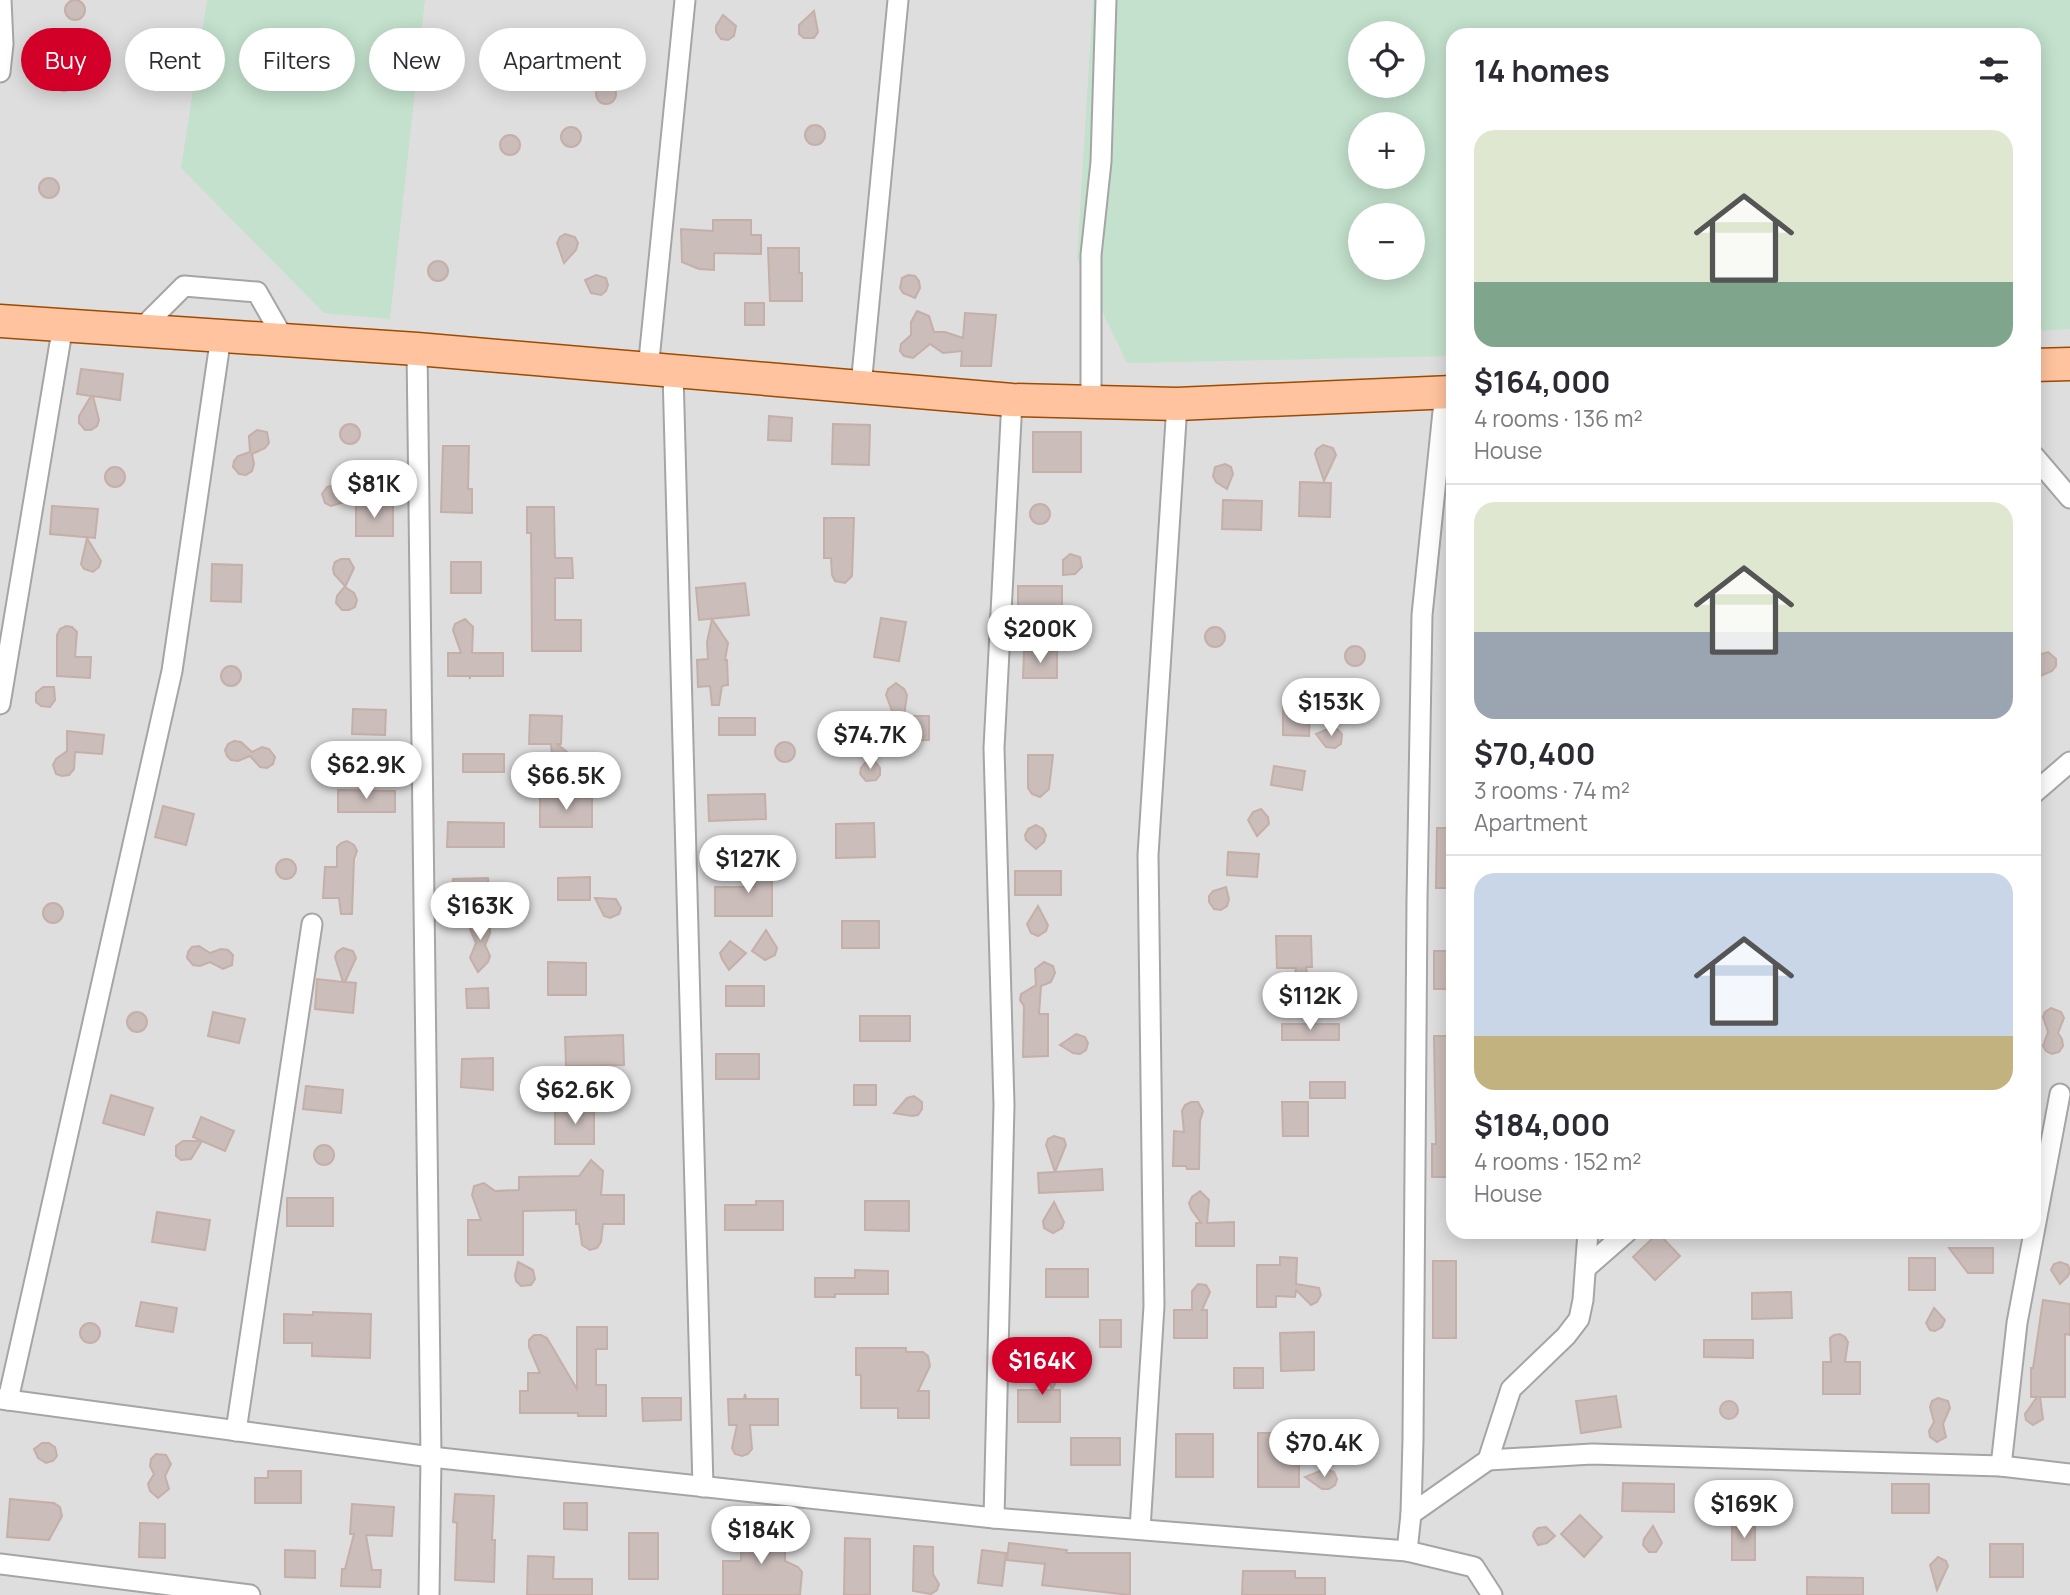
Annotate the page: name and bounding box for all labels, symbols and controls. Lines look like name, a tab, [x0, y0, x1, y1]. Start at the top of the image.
map controls	[1348, 21, 1425, 280]
button: locate	[1348, 21, 1425, 98]
chip: Buy	[21, 28, 111, 91]
chip: Rent	[125, 28, 225, 91]
chip: Filters	[239, 28, 355, 91]
chip: New	[369, 28, 465, 91]
chip: Apartment	[479, 28, 646, 91]
text: 14 homes	[1474, 50, 1610, 91]
icon: filters	[1975, 51, 2013, 89]
button: +	[1348, 112, 1425, 189]
icon: home	[1681, 175, 1807, 301]
button: −	[1348, 203, 1425, 280]
text: $164,000	[1474, 361, 1611, 402]
text: 4 rooms · 136 m²	[1474, 402, 1643, 434]
text: House	[1474, 434, 1543, 466]
pin: $81K	[333, 461, 415, 520]
text: $81K	[347, 467, 401, 499]
icon: home	[1681, 547, 1807, 673]
pin: $200K	[991, 606, 1089, 665]
text: $200K	[1003, 612, 1077, 644]
pin: $153K	[1282, 678, 1380, 738]
text: $153K	[1298, 685, 1364, 717]
pin: $74.7K	[813, 712, 927, 771]
text: $74.7K	[833, 718, 907, 750]
text: $70,400	[1474, 733, 1595, 774]
pin: $62.9K	[309, 742, 423, 801]
text: $62.9K	[327, 748, 405, 780]
pin: $66.5K	[509, 752, 623, 812]
text: $66.5K	[527, 759, 605, 791]
text: 3 rooms · 74 m²	[1474, 774, 1630, 806]
text: Apartment	[1474, 806, 1588, 838]
pin: $127K	[699, 836, 797, 895]
text: $127K	[715, 842, 781, 874]
pin: $163K	[431, 883, 529, 942]
text: $163K	[446, 889, 514, 921]
icon: home	[1681, 918, 1807, 1044]
pin: $112K	[1261, 972, 1359, 1032]
text: $112K	[1278, 979, 1342, 1011]
pin: $62.6K	[518, 1066, 632, 1126]
text: $62.6K	[536, 1073, 614, 1105]
text: $184,000	[1474, 1104, 1610, 1145]
text: 4 rooms · 152 m²	[1474, 1145, 1641, 1177]
text: House	[1474, 1177, 1543, 1209]
pin: $164K	[993, 1338, 1091, 1397]
text: $164K	[1008, 1344, 1076, 1376]
pin: $70.4K	[1267, 1420, 1381, 1479]
text: $70.4K	[1285, 1426, 1363, 1458]
pin: $169K	[1695, 1480, 1793, 1540]
text: $169K	[1710, 1487, 1778, 1519]
pin: $184K	[712, 1506, 810, 1566]
text: $184K	[727, 1513, 795, 1545]

